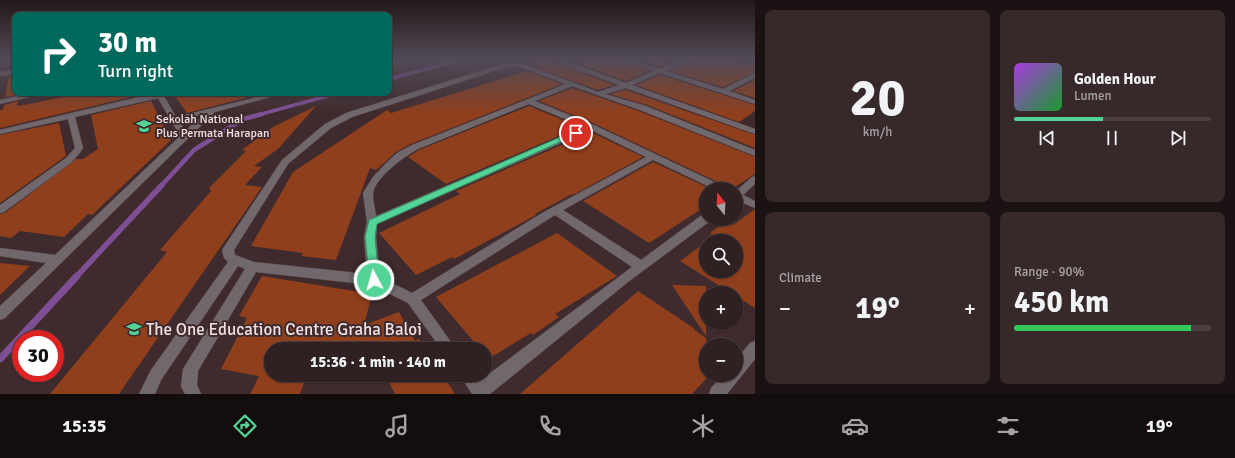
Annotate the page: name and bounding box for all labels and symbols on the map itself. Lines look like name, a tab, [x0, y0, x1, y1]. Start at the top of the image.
place label: Sekolah National Plus Permata Harapan	[156, 112, 270, 141]
pin	[559, 116, 593, 150]
school or university icon: Sekolah National Plus Permata Harapan	[135, 117, 153, 135]
north arrow	[699, 182, 743, 226]
position arrow	[353, 259, 395, 301]
place label: The One Education Centre Graha Baloi	[146, 319, 422, 340]
school or university icon: The One Education Centre Graha Baloi	[125, 320, 143, 338]
speed limit sign: 30	[12, 330, 64, 382]

